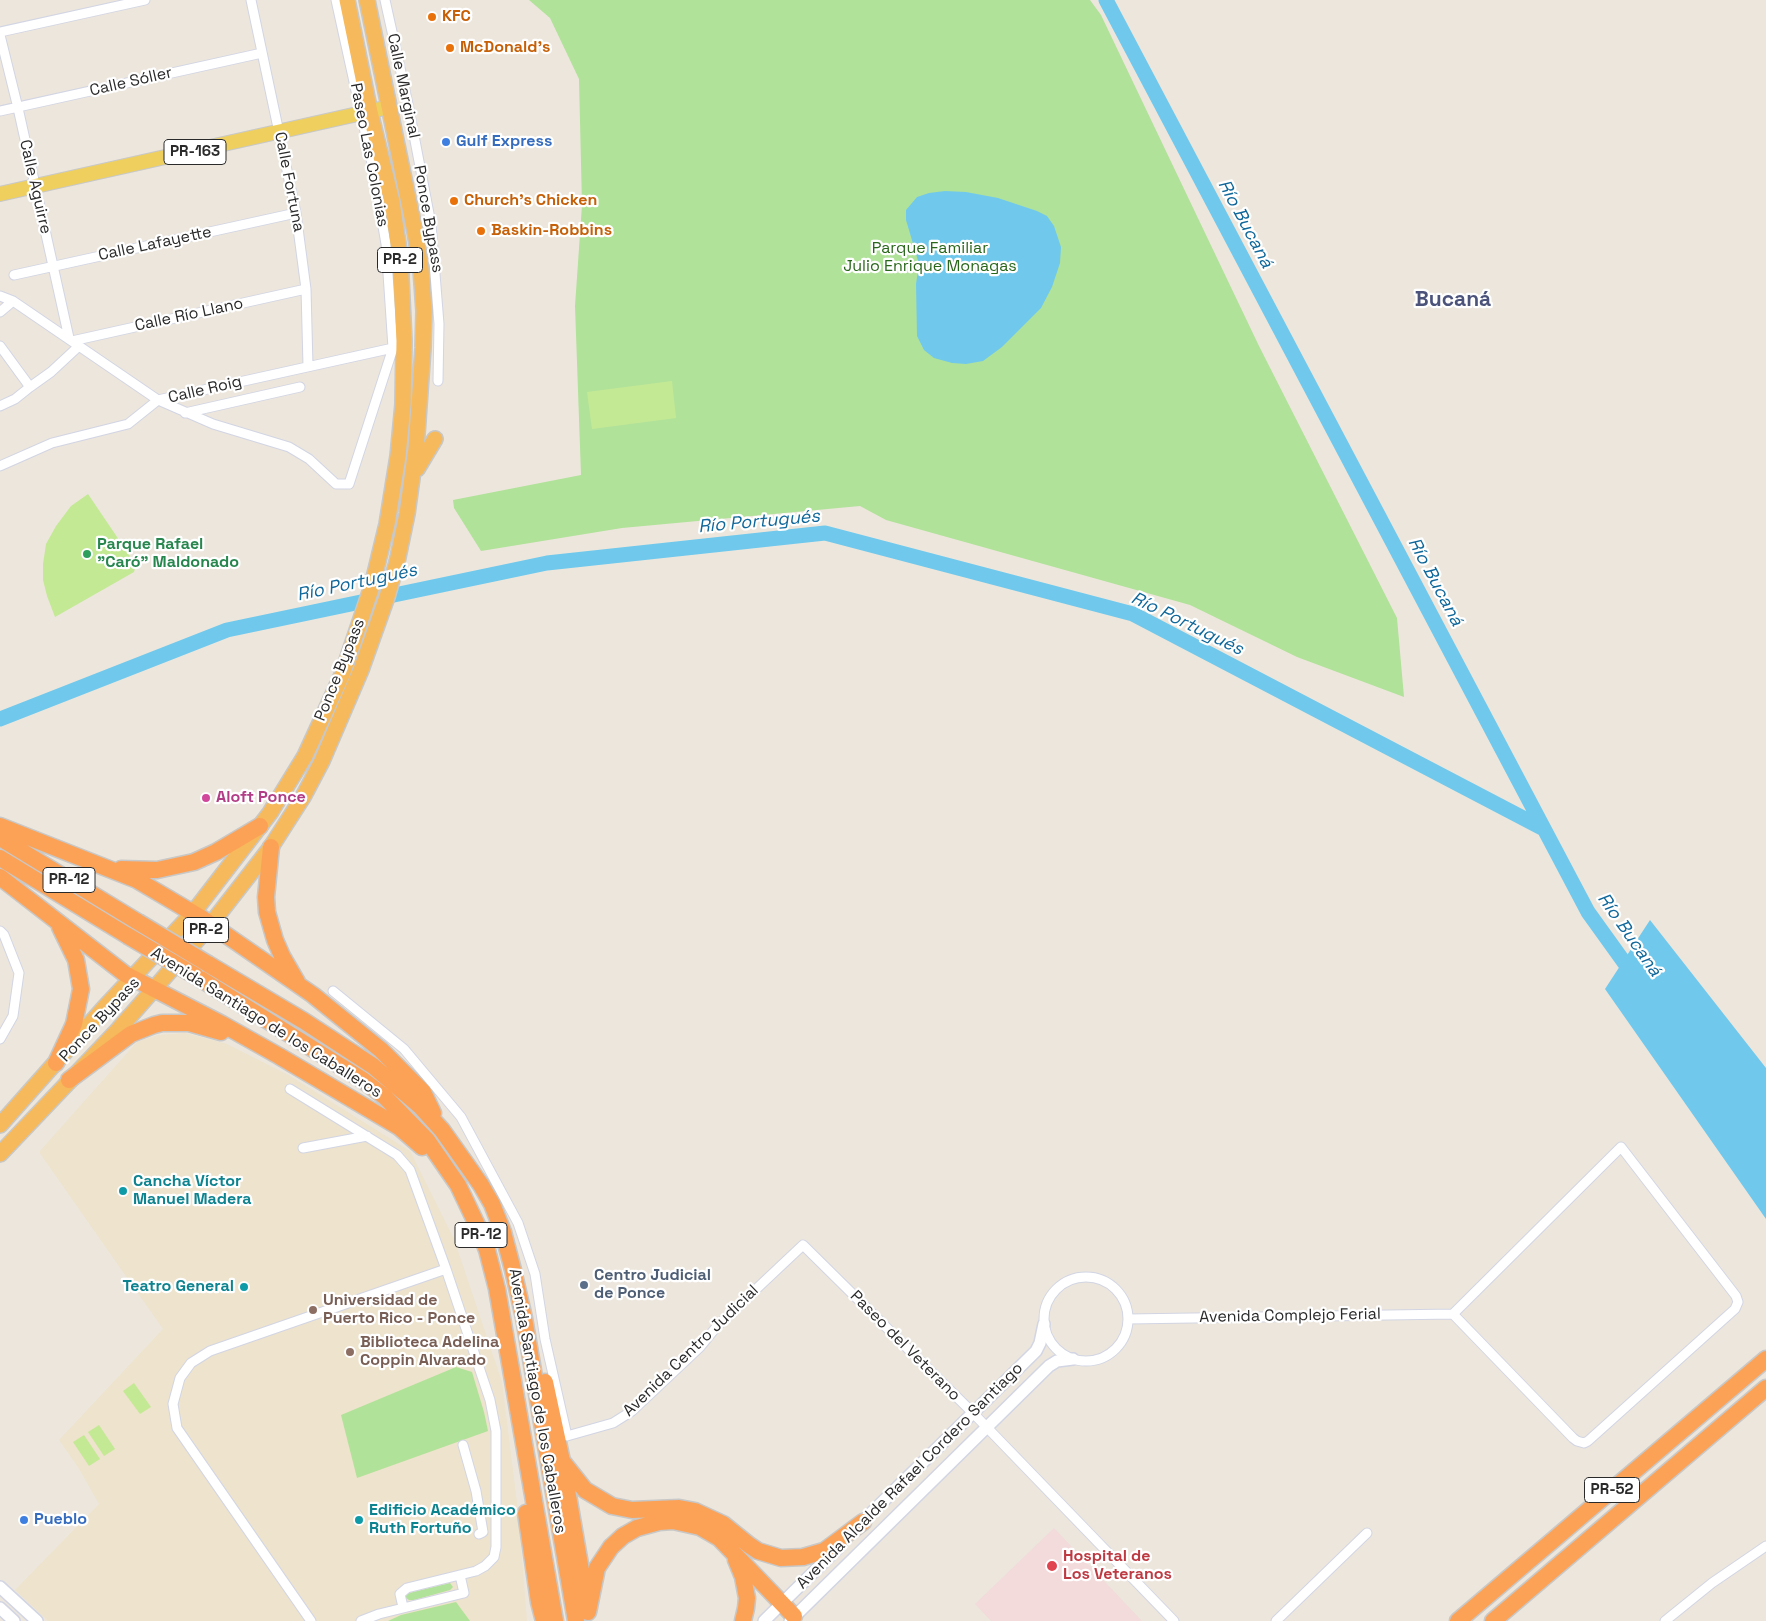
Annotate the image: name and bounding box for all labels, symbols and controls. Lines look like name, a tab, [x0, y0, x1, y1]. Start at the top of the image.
place label: KFC	[442, 7, 471, 27]
marker: KFC	[426, 11, 438, 23]
street label: Calle Marginal	[383, 32, 423, 140]
place label: McDonald's	[460, 38, 550, 58]
marker: McDonald's	[444, 42, 456, 54]
street label: Calle Sóller	[88, 63, 174, 101]
street label: Paseo Las Colonias	[346, 81, 392, 229]
street label: Calle Fortuna	[270, 130, 308, 234]
place label: Gulf Express	[456, 132, 552, 152]
marker: Gulf Express	[440, 136, 452, 148]
street label: Calle Aguirre	[15, 138, 55, 236]
road number: PR-163	[164, 140, 226, 164]
street label: Ponce Bypass	[409, 164, 447, 274]
water label: Río Bucaná	[1213, 176, 1277, 272]
place label: Church's Chicken	[464, 191, 597, 211]
marker: Church's Chicken	[448, 195, 460, 207]
place label: Baskin-Robbins	[491, 221, 612, 241]
street label: Calle Lafayette	[97, 223, 213, 265]
marker: Baskin-Robbins	[475, 225, 487, 237]
park label: Parque Familiar Julio Enrique Monagas	[843, 239, 1017, 277]
road number: PR-2	[378, 248, 422, 272]
district label: Bucaná	[1415, 287, 1491, 313]
street label: Calle Río Llano	[133, 294, 245, 336]
street label: Calle Roig	[166, 372, 244, 408]
water label: Río Portugués	[697, 506, 821, 538]
water label: Río Bucaná	[1403, 534, 1467, 630]
place label: Parque Rafael "Caró" Maldonado	[97, 535, 239, 573]
marker: Parque Rafael "Caró" Maldonado	[81, 548, 93, 560]
water label: Río Portugués	[295, 560, 419, 606]
water label: Río Portugués	[1127, 588, 1247, 660]
street label: Ponce Bypass	[311, 616, 369, 724]
place label: Aloft Ponce	[216, 788, 306, 808]
marker: Aloft Ponce	[200, 792, 212, 804]
road number: PR-12	[43, 868, 95, 892]
water label: Río Bucaná	[1592, 889, 1666, 981]
road number: PR-2	[184, 918, 228, 942]
street label: Avenida Santiago de los Caballeros	[147, 944, 385, 1102]
street label: Ponce Bypass	[56, 974, 144, 1066]
place label: Cancha Víctor Manuel Madera	[133, 1172, 252, 1210]
marker: Cancha Víctor Manuel Madera	[117, 1185, 129, 1197]
road number: PR-12	[455, 1222, 507, 1248]
place label: Centro Judicial de Ponce	[594, 1266, 711, 1304]
street label: Avenida Santiago de los Caballeros	[504, 1267, 570, 1535]
place label: Teatro General	[122, 1277, 234, 1297]
marker: Centro Judicial de Ponce	[578, 1279, 590, 1291]
marker: Teatro General	[238, 1281, 250, 1293]
street label: Avenida Centro Judicial	[619, 1281, 763, 1421]
street label: Paseo del Veterano	[846, 1287, 964, 1405]
place label: Universidad de Puerto Rico - Ponce	[323, 1291, 475, 1329]
marker: Universidad de Puerto Rico - Ponce	[307, 1304, 319, 1316]
street label: Avenida Complejo Ferial	[1199, 1305, 1381, 1327]
place label: Biblioteca Adelina Coppin Alvarado	[360, 1333, 499, 1371]
marker: Biblioteca Adelina Coppin Alvarado	[344, 1346, 356, 1358]
street label: Avenida Alcalde Rafael Cordero Santiago	[793, 1359, 1027, 1593]
road number: PR-52	[1584, 1478, 1640, 1502]
place label: Edificio Académico Ruth Fortuño	[369, 1501, 516, 1539]
place label: Pueblo	[34, 1510, 87, 1530]
marker: Pueblo	[18, 1514, 30, 1526]
marker: Edificio Académico Ruth Fortuño	[353, 1514, 365, 1526]
place label: Hospital de Los Veteranos	[1063, 1547, 1172, 1585]
marker: Hospital de Los Veteranos	[1045, 1559, 1059, 1573]

